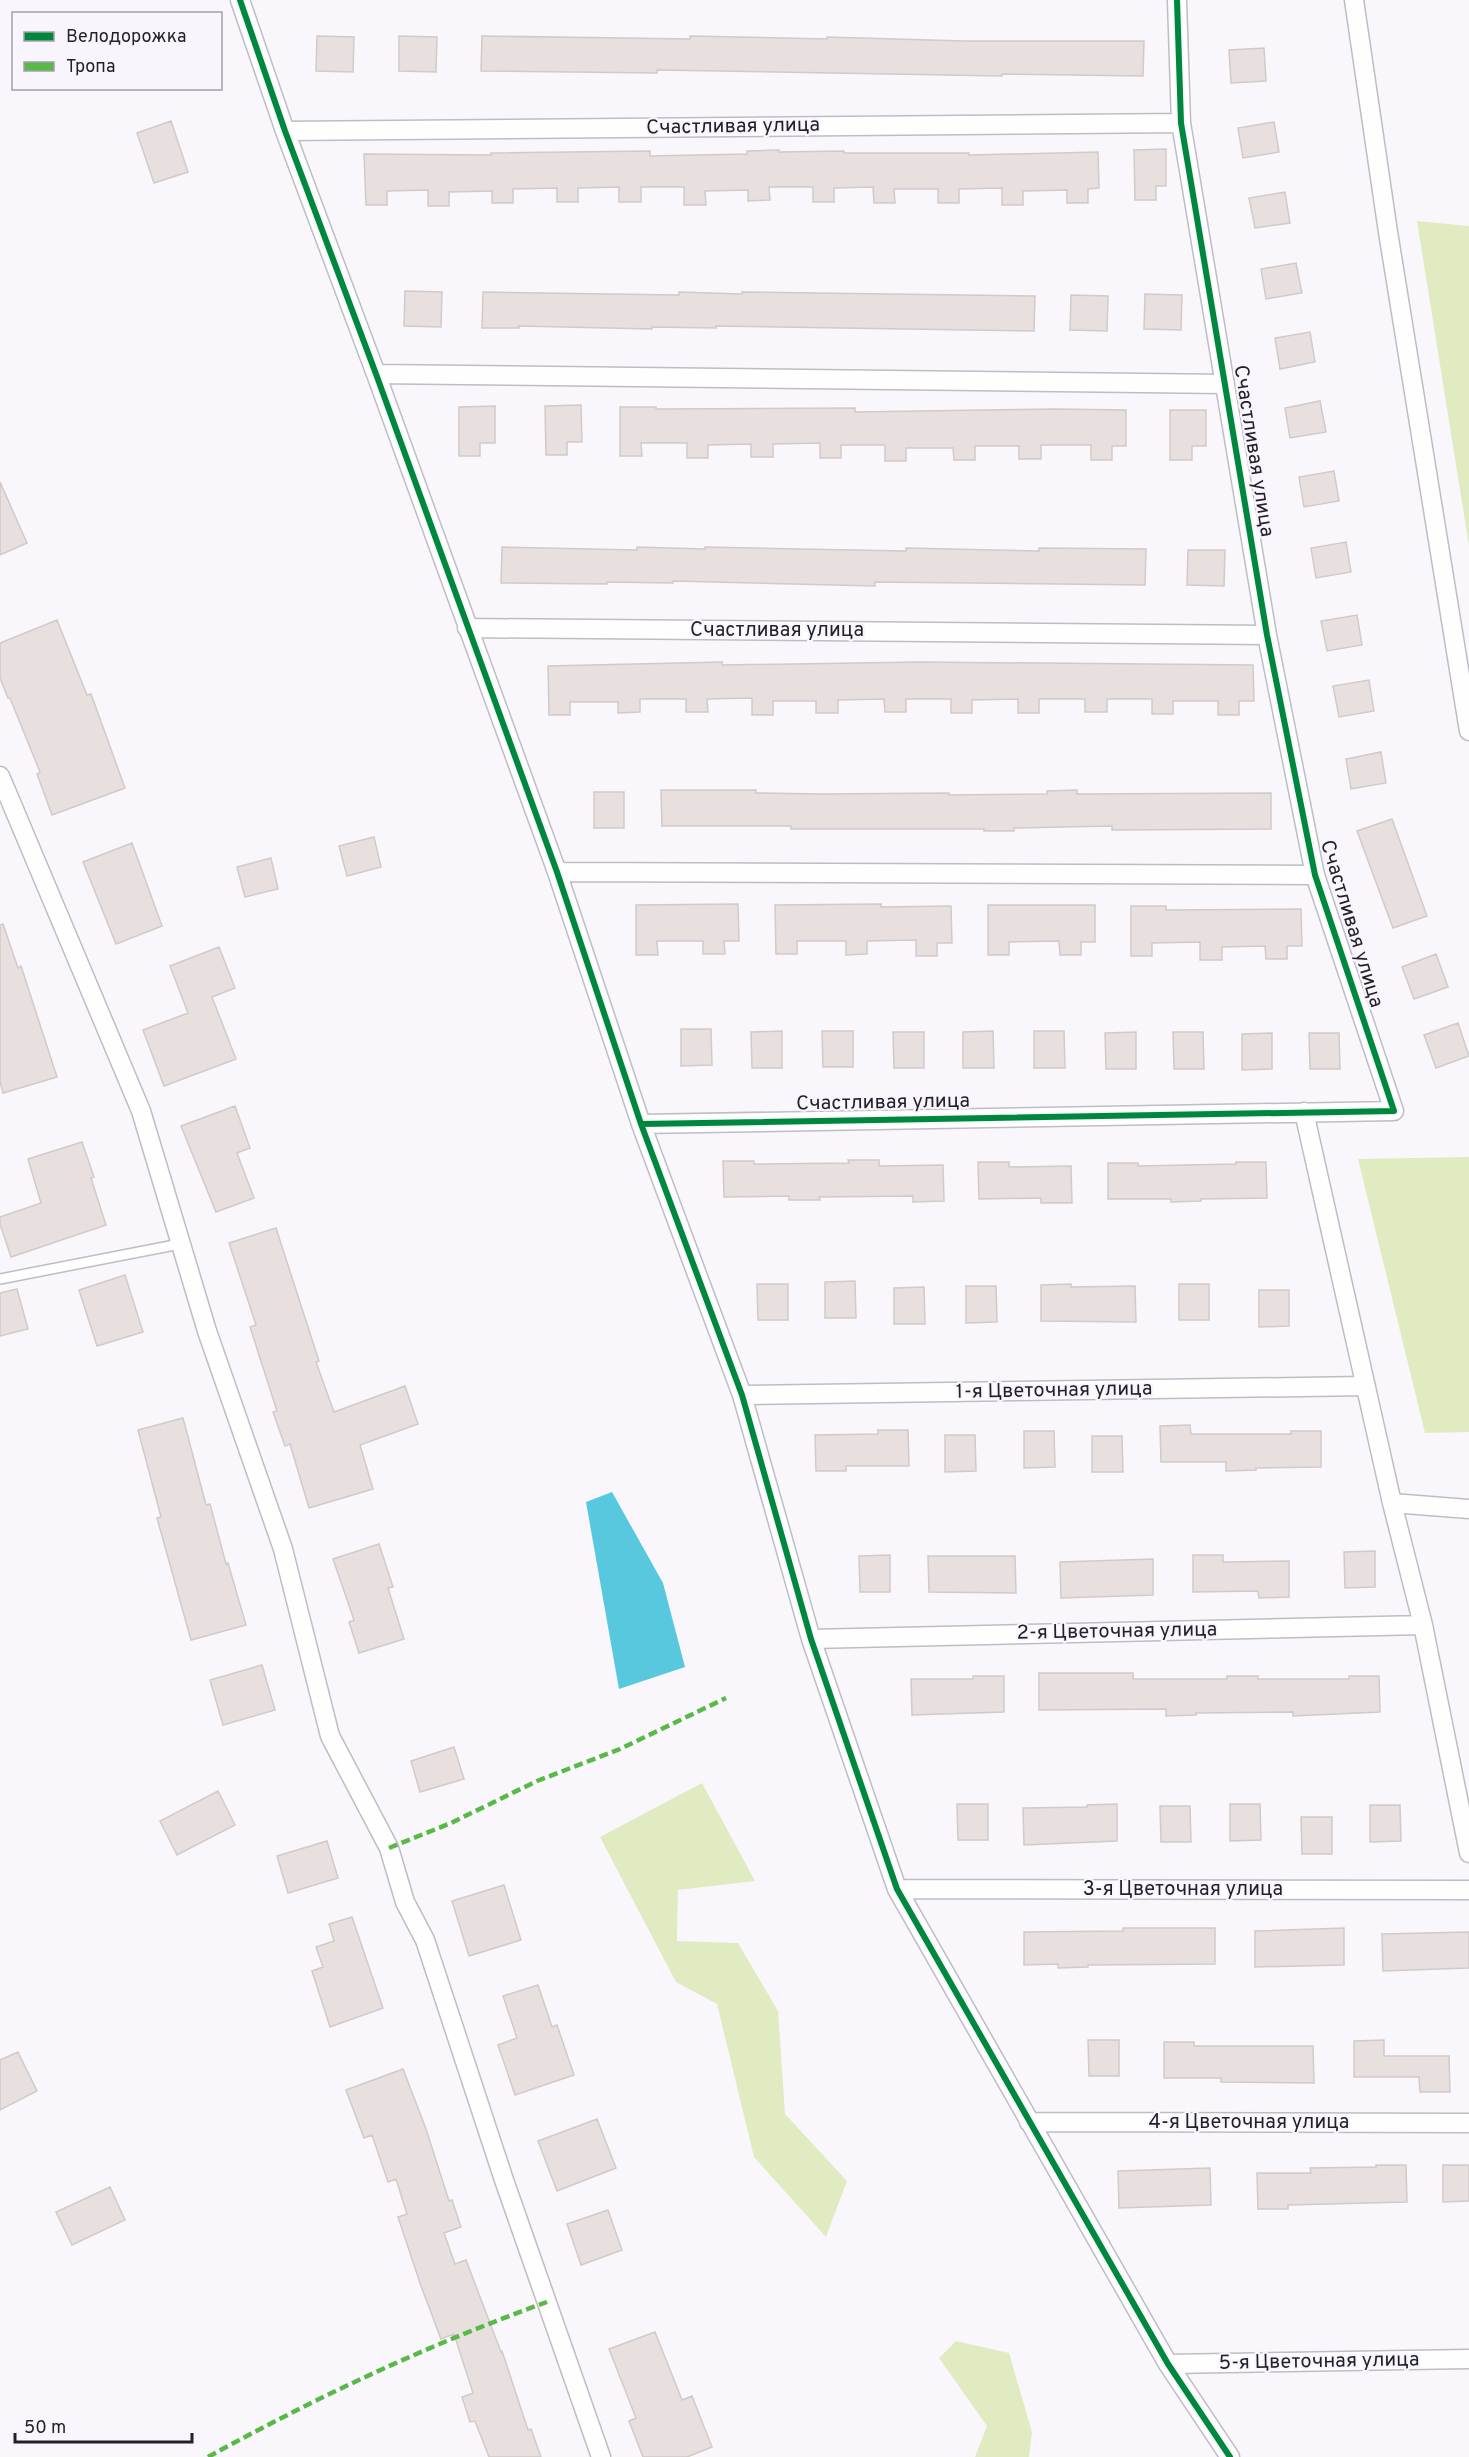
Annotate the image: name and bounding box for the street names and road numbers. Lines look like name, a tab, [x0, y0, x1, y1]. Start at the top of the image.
street label: Счастливая улица	[646, 112, 820, 142]
street label: Счастливая улица	[1227, 363, 1279, 539]
street label: Счастливая улица	[690, 618, 864, 644]
street label: Счастливая улица	[1313, 837, 1389, 1011]
street label: Счастливая улица	[796, 1088, 970, 1118]
street label: 1-я Цветочная улица	[955, 1376, 1153, 1406]
street label: 2-я Цветочная улица	[1016, 1617, 1218, 1647]
street label: 3-я Цветочная улица	[1083, 1877, 1283, 1903]
street label: 4-я Цветочная улица	[1149, 2110, 1349, 2136]
street label: 5-я Цветочная улица	[1218, 2347, 1420, 2377]

